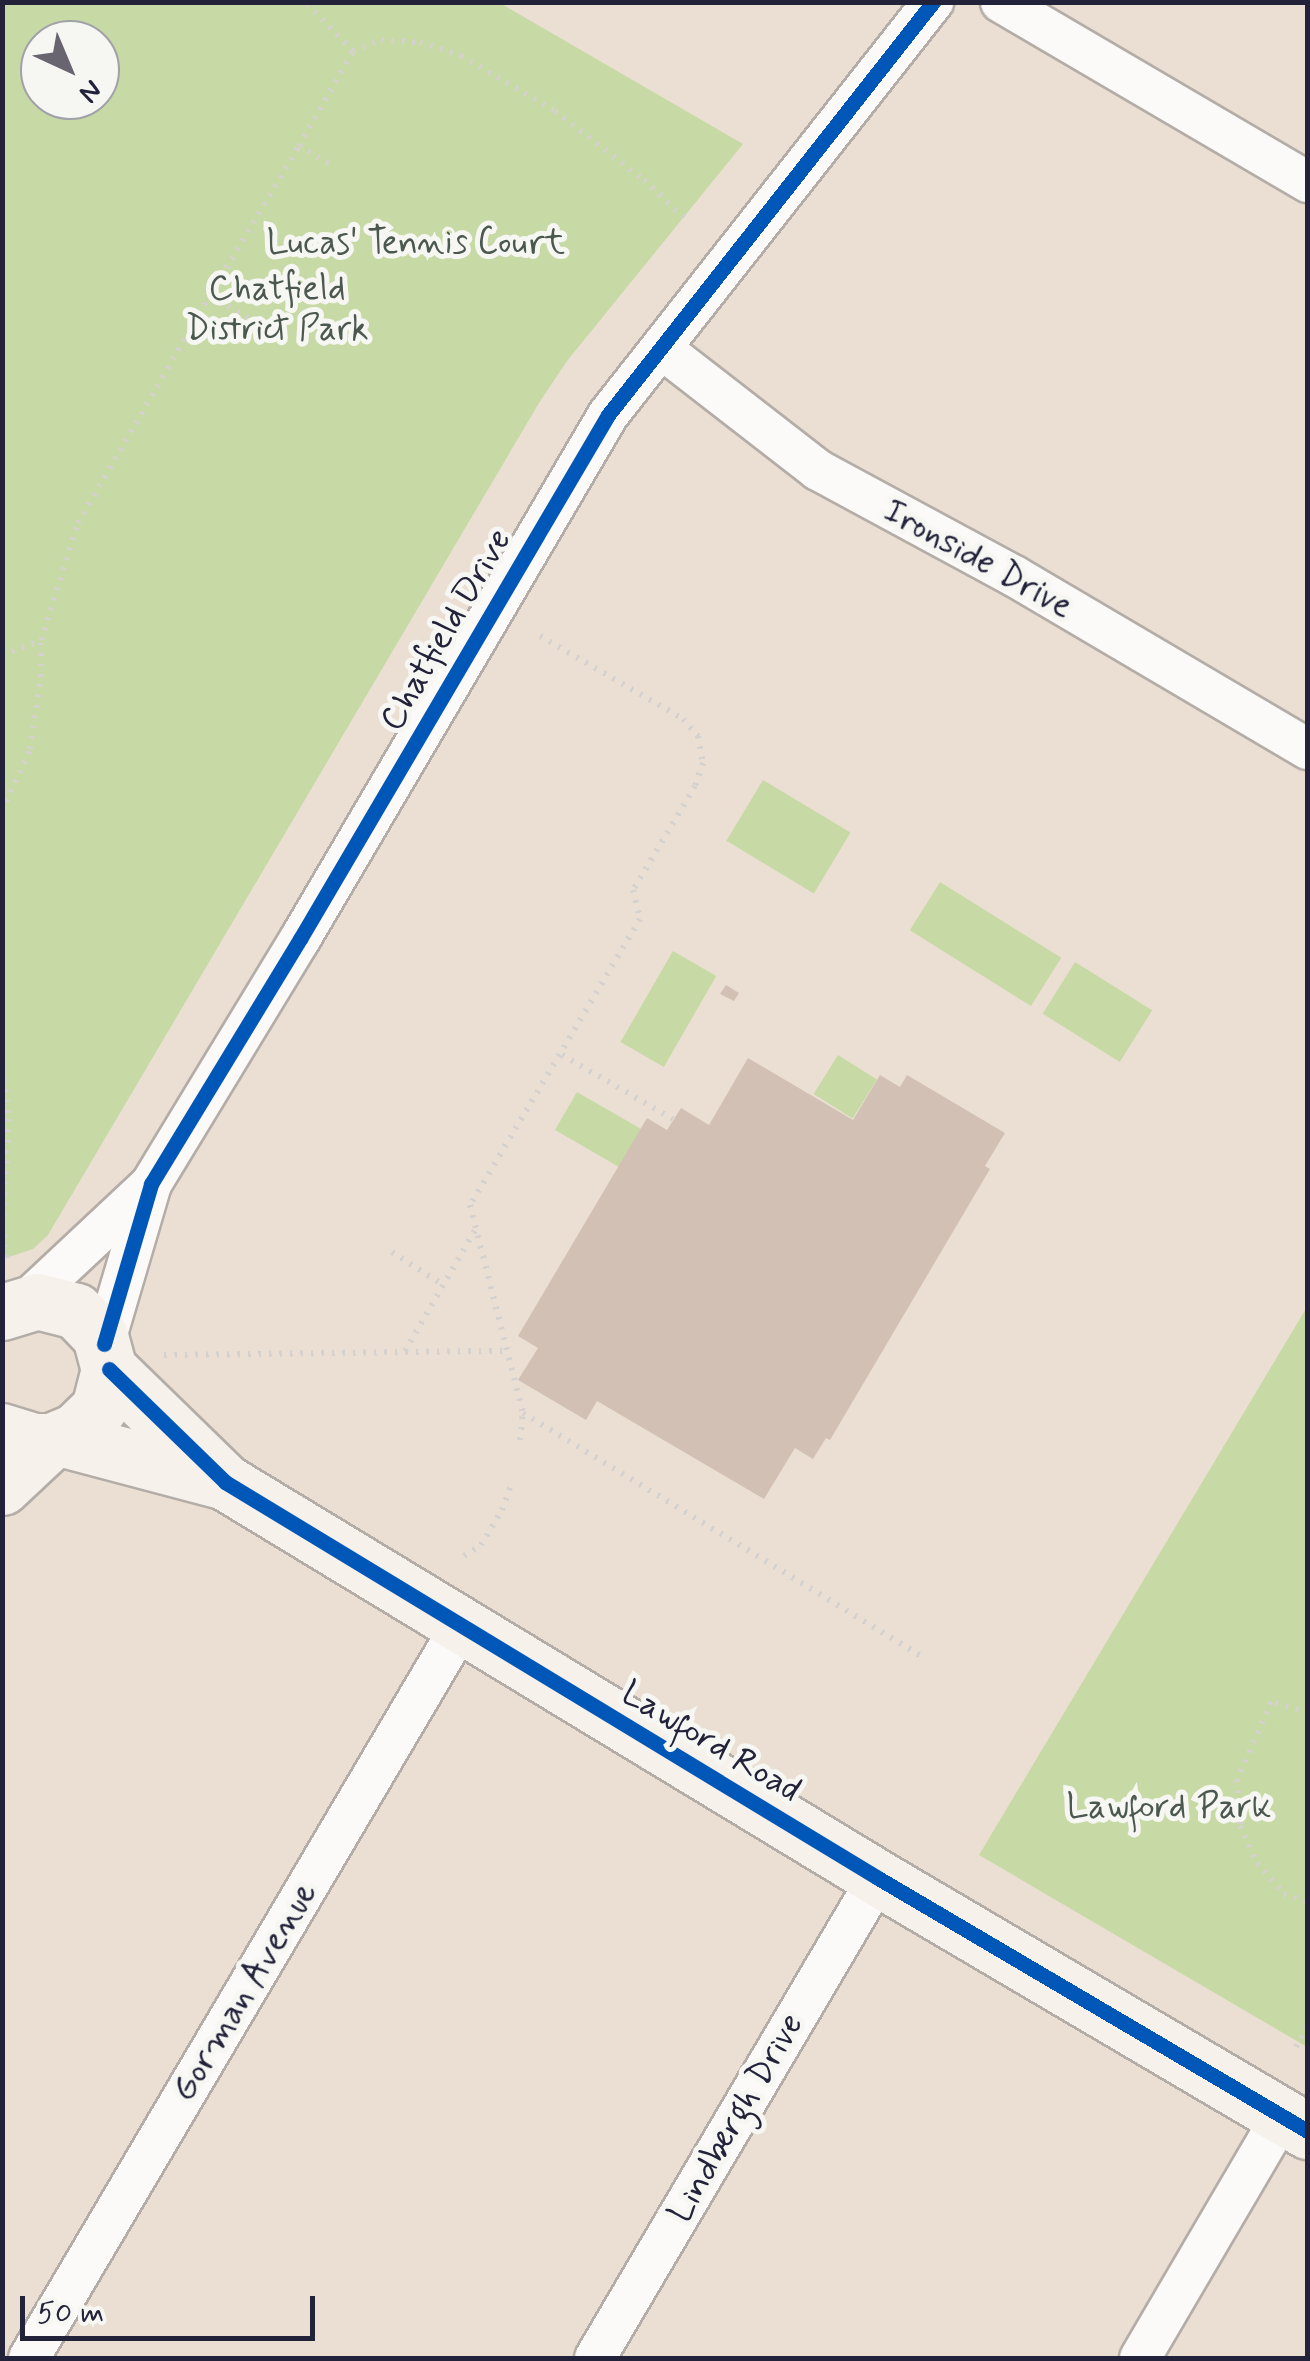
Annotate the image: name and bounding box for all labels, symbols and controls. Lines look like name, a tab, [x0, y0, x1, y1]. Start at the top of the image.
north arrow	[20, 20, 120, 120]
text: N	[70, 71, 109, 110]
park label: Lucas' Tennis Court	[269, 222, 563, 264]
park label: Chatfield District Park	[186, 268, 368, 350]
street label: Ironside Drive	[877, 490, 1079, 628]
street label: Chatfield Drive	[372, 523, 520, 737]
street label: Lawford Road	[615, 1673, 807, 1811]
park label: Lawford Park	[1069, 1786, 1269, 1828]
street label: Gorman Avenue	[164, 1877, 326, 2107]
street label: Lindbergh Drive	[659, 2006, 813, 2230]
scale bar	[25, 2276, 320, 2338]
text: 50 m	[37, 2294, 104, 2333]

